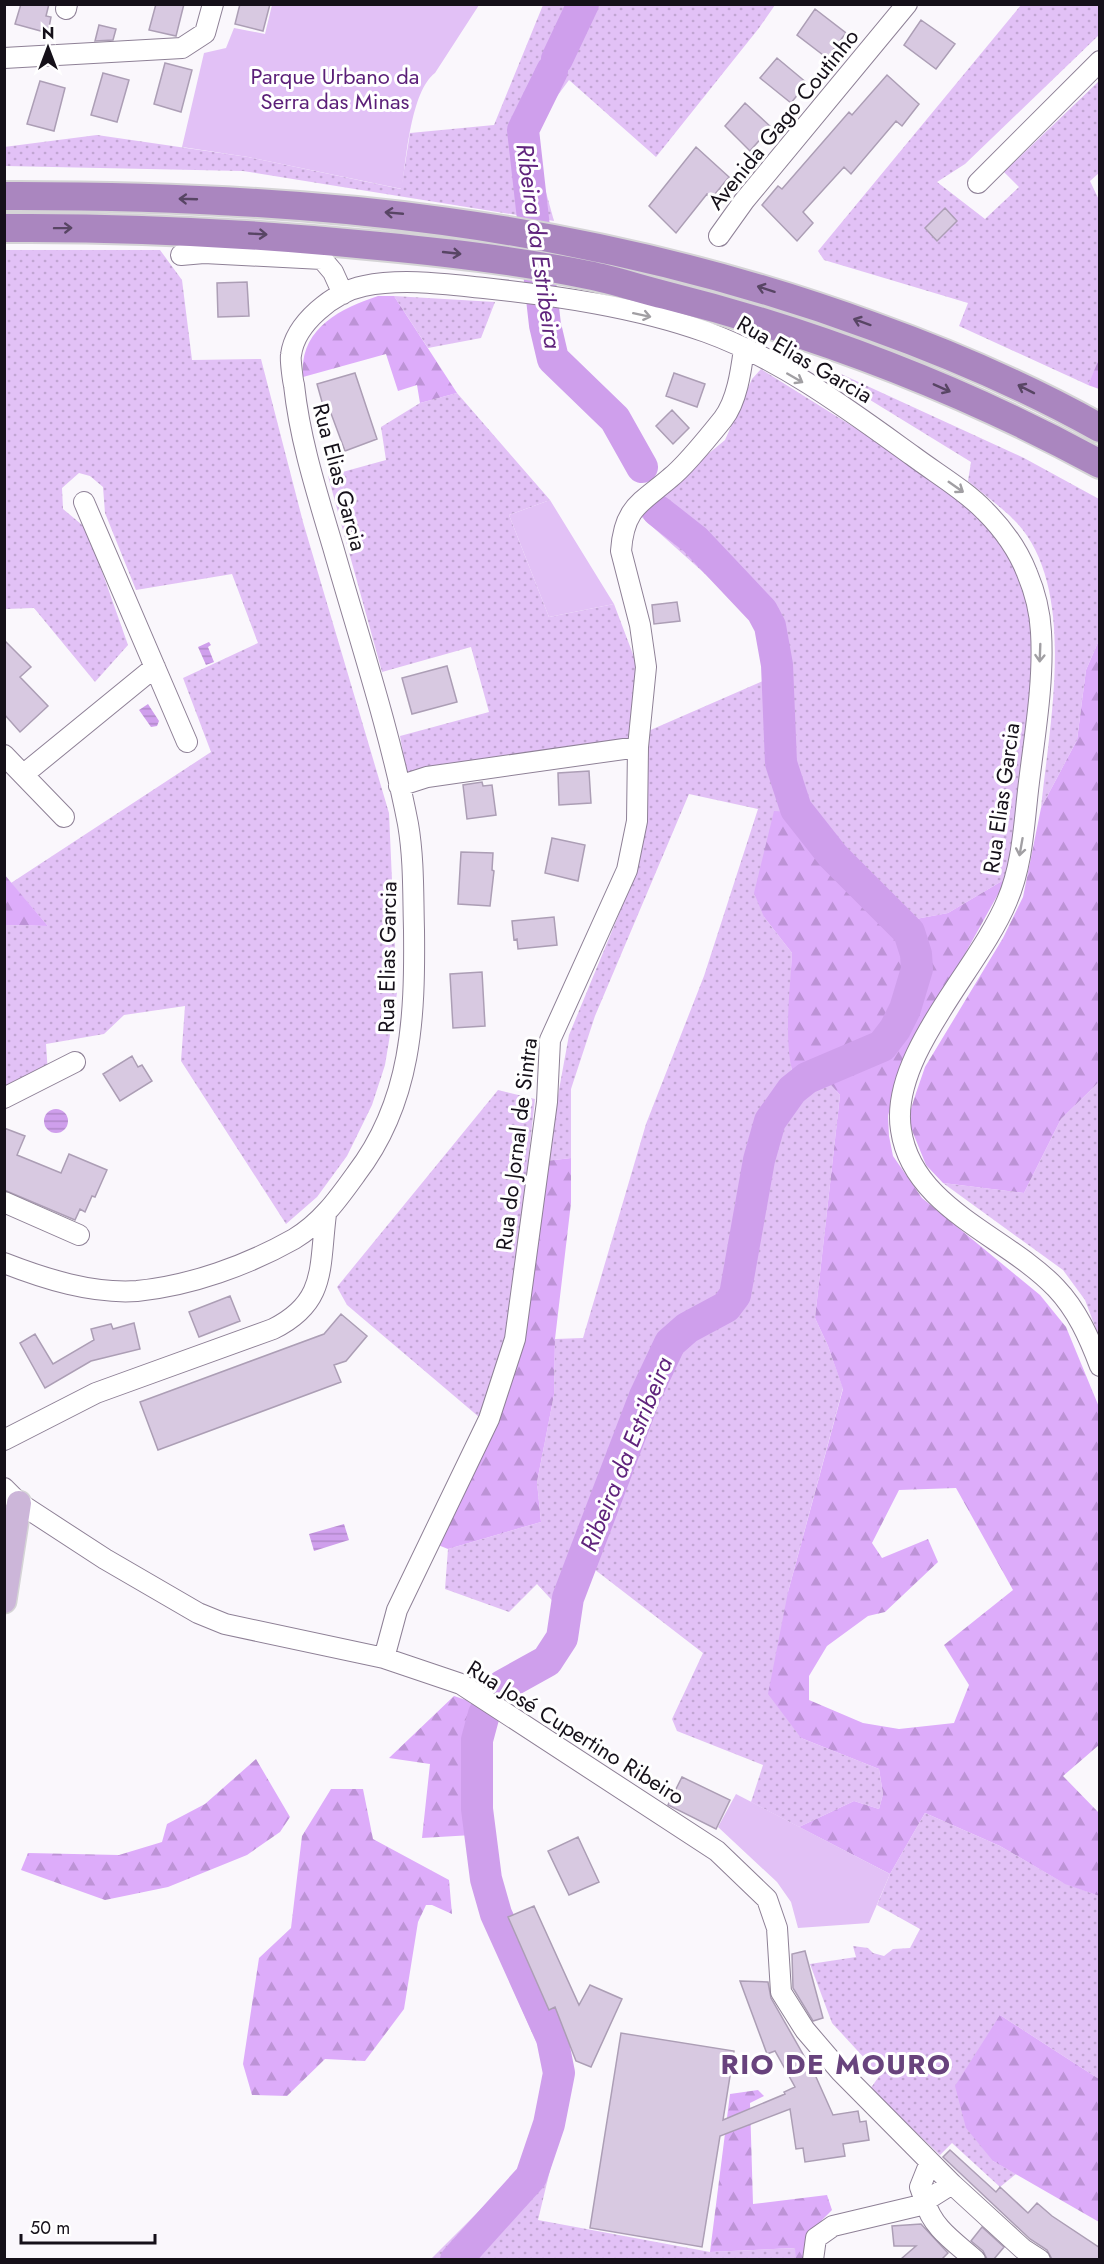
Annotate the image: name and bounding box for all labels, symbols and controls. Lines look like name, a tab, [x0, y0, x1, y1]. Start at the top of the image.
north arrow	[18, 18, 78, 78]
text: N	[42, 22, 54, 45]
street label: Avenida Gago Coutinho	[700, 22, 866, 216]
park label: Parque Urbano da Serra das Minas	[251, 60, 419, 117]
water label: Ribeira da Estribeira	[507, 141, 571, 351]
one-way arrow	[178, 193, 198, 205]
one-way arrow	[384, 207, 404, 218]
one-way arrow	[52, 222, 72, 234]
one-way arrow	[247, 229, 267, 240]
one-way arrow	[441, 248, 461, 259]
one-way arrow	[757, 283, 776, 294]
street label: Rua Elias Garcia	[731, 307, 879, 411]
one-way arrow	[632, 310, 652, 321]
one-way arrow	[853, 316, 872, 327]
one-way arrow	[786, 372, 803, 384]
one-way arrow	[933, 383, 951, 394]
one-way arrow	[1017, 383, 1035, 395]
street label: Rua Elias Garcia	[305, 400, 375, 554]
one-way arrow	[948, 481, 964, 493]
one-way arrow	[1035, 643, 1046, 663]
street label: Rua Elias Garcia	[975, 721, 1027, 875]
one-way arrow	[1015, 837, 1026, 856]
street label: Rua Elias Garcia	[370, 881, 404, 1033]
street label: Rua do Jornal de Sintra	[487, 1036, 545, 1252]
water label: Ribeira da Estribeira	[571, 1351, 681, 1557]
street label: Rua José Cupertino Ribeiro	[461, 1652, 691, 1812]
district label: RIO DE MOURO	[721, 2044, 951, 2085]
scale bar	[21, 2207, 154, 2245]
text: 50 m	[30, 2215, 70, 2241]

